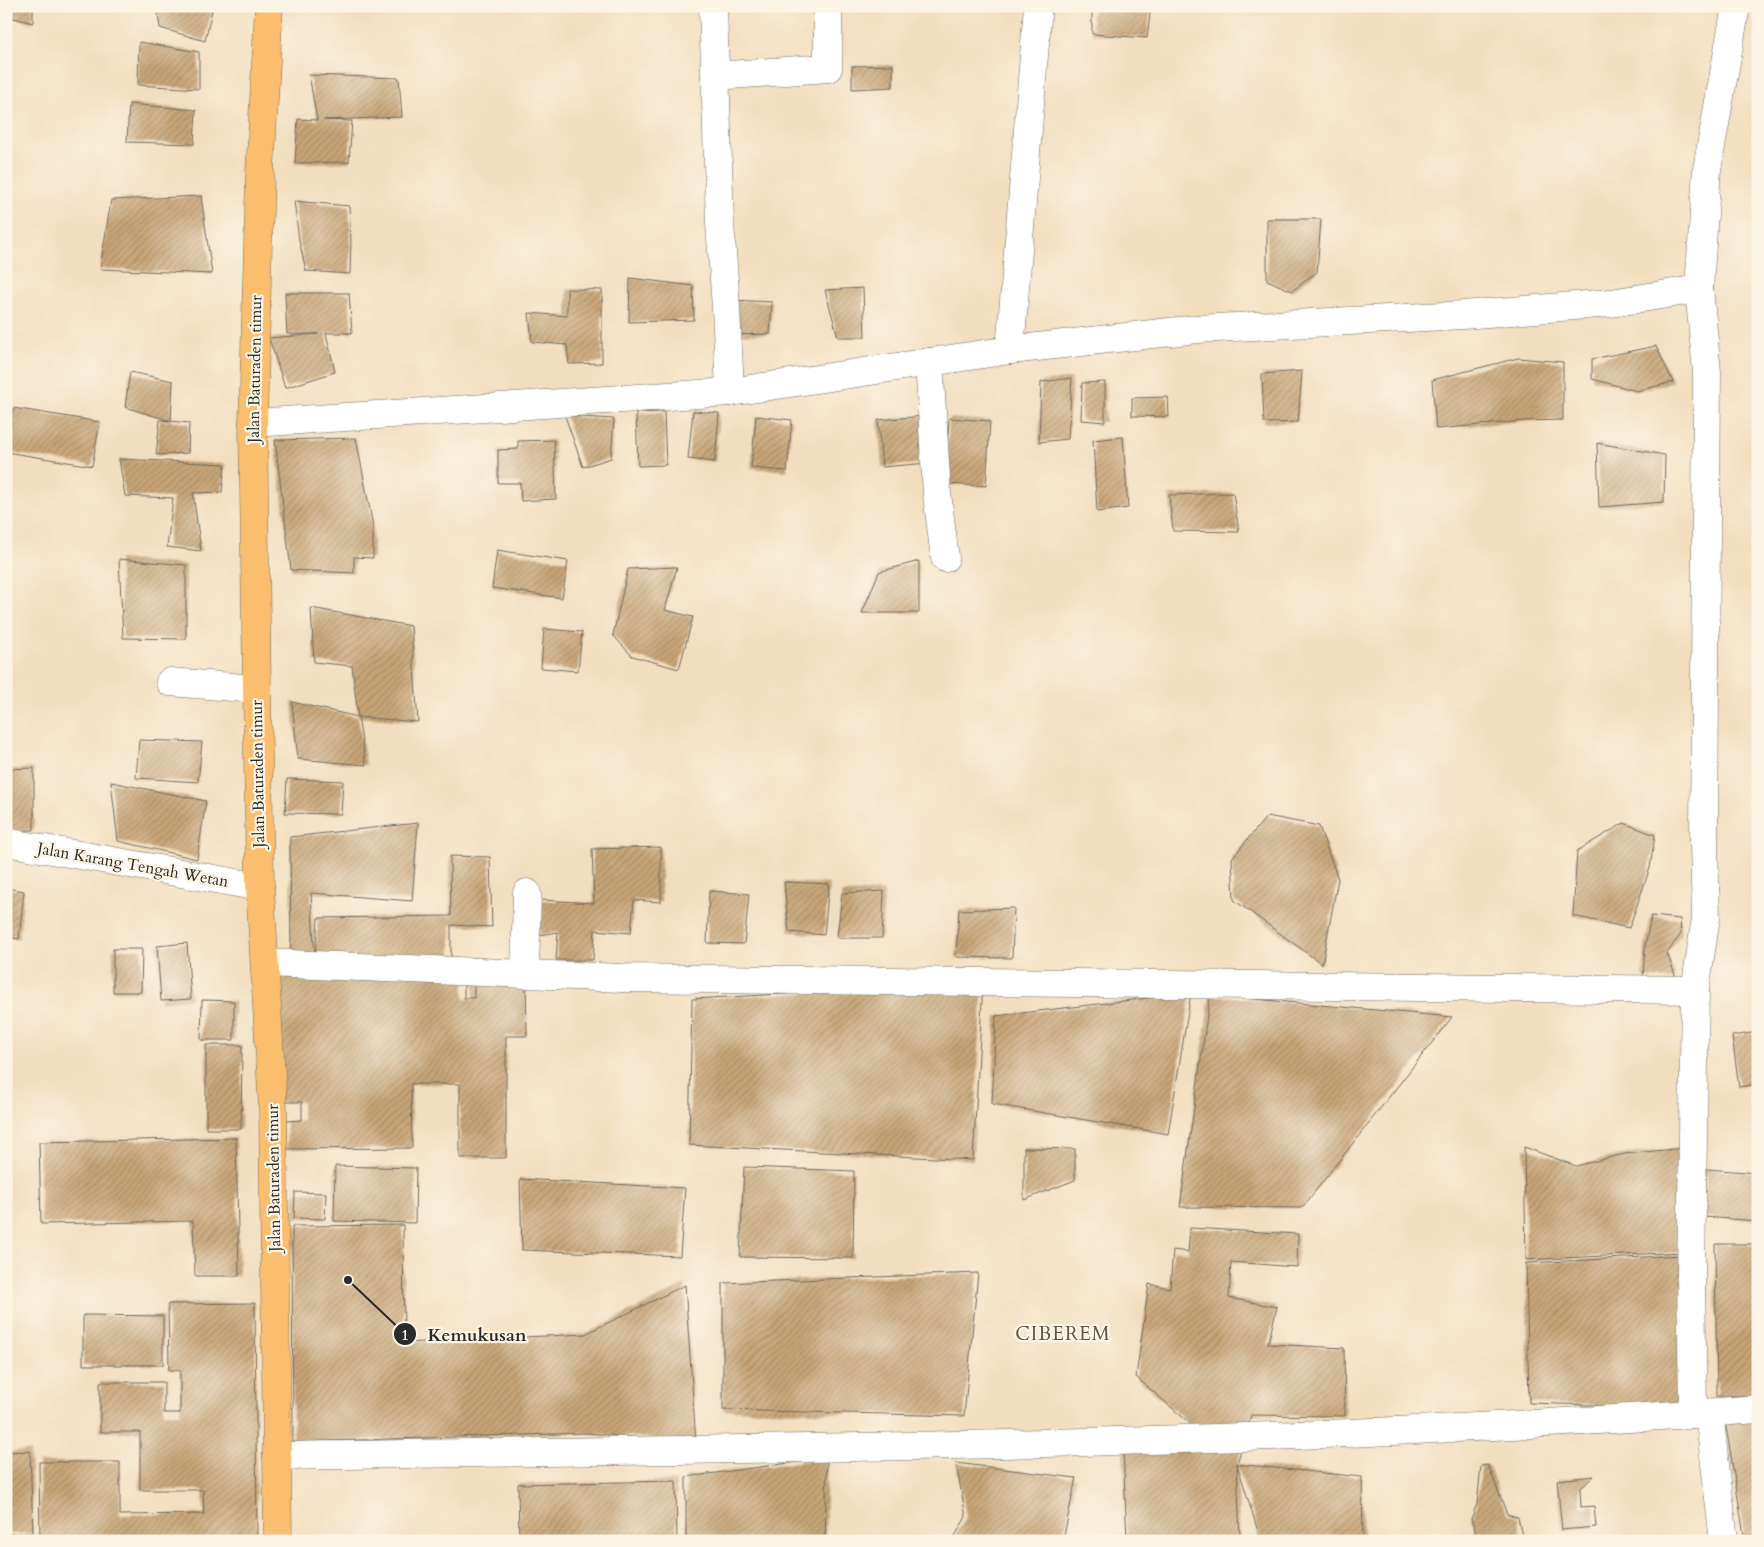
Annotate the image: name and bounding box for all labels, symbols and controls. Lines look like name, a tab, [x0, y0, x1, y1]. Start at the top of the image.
street label: Jalan Baturaden timur	[243, 295, 267, 445]
street label: Jalan Baturaden timur	[246, 700, 270, 850]
street label: Jalan Karang Tengah Wetan	[34, 837, 230, 893]
street label: Jalan Baturaden timur	[262, 1104, 286, 1254]
callout: Kemukusan	[393, 1318, 537, 1351]
district label: CIBEREM	[1015, 1321, 1111, 1347]
text: Kemukusan	[428, 1323, 527, 1348]
text: 1	[401, 1325, 409, 1345]

